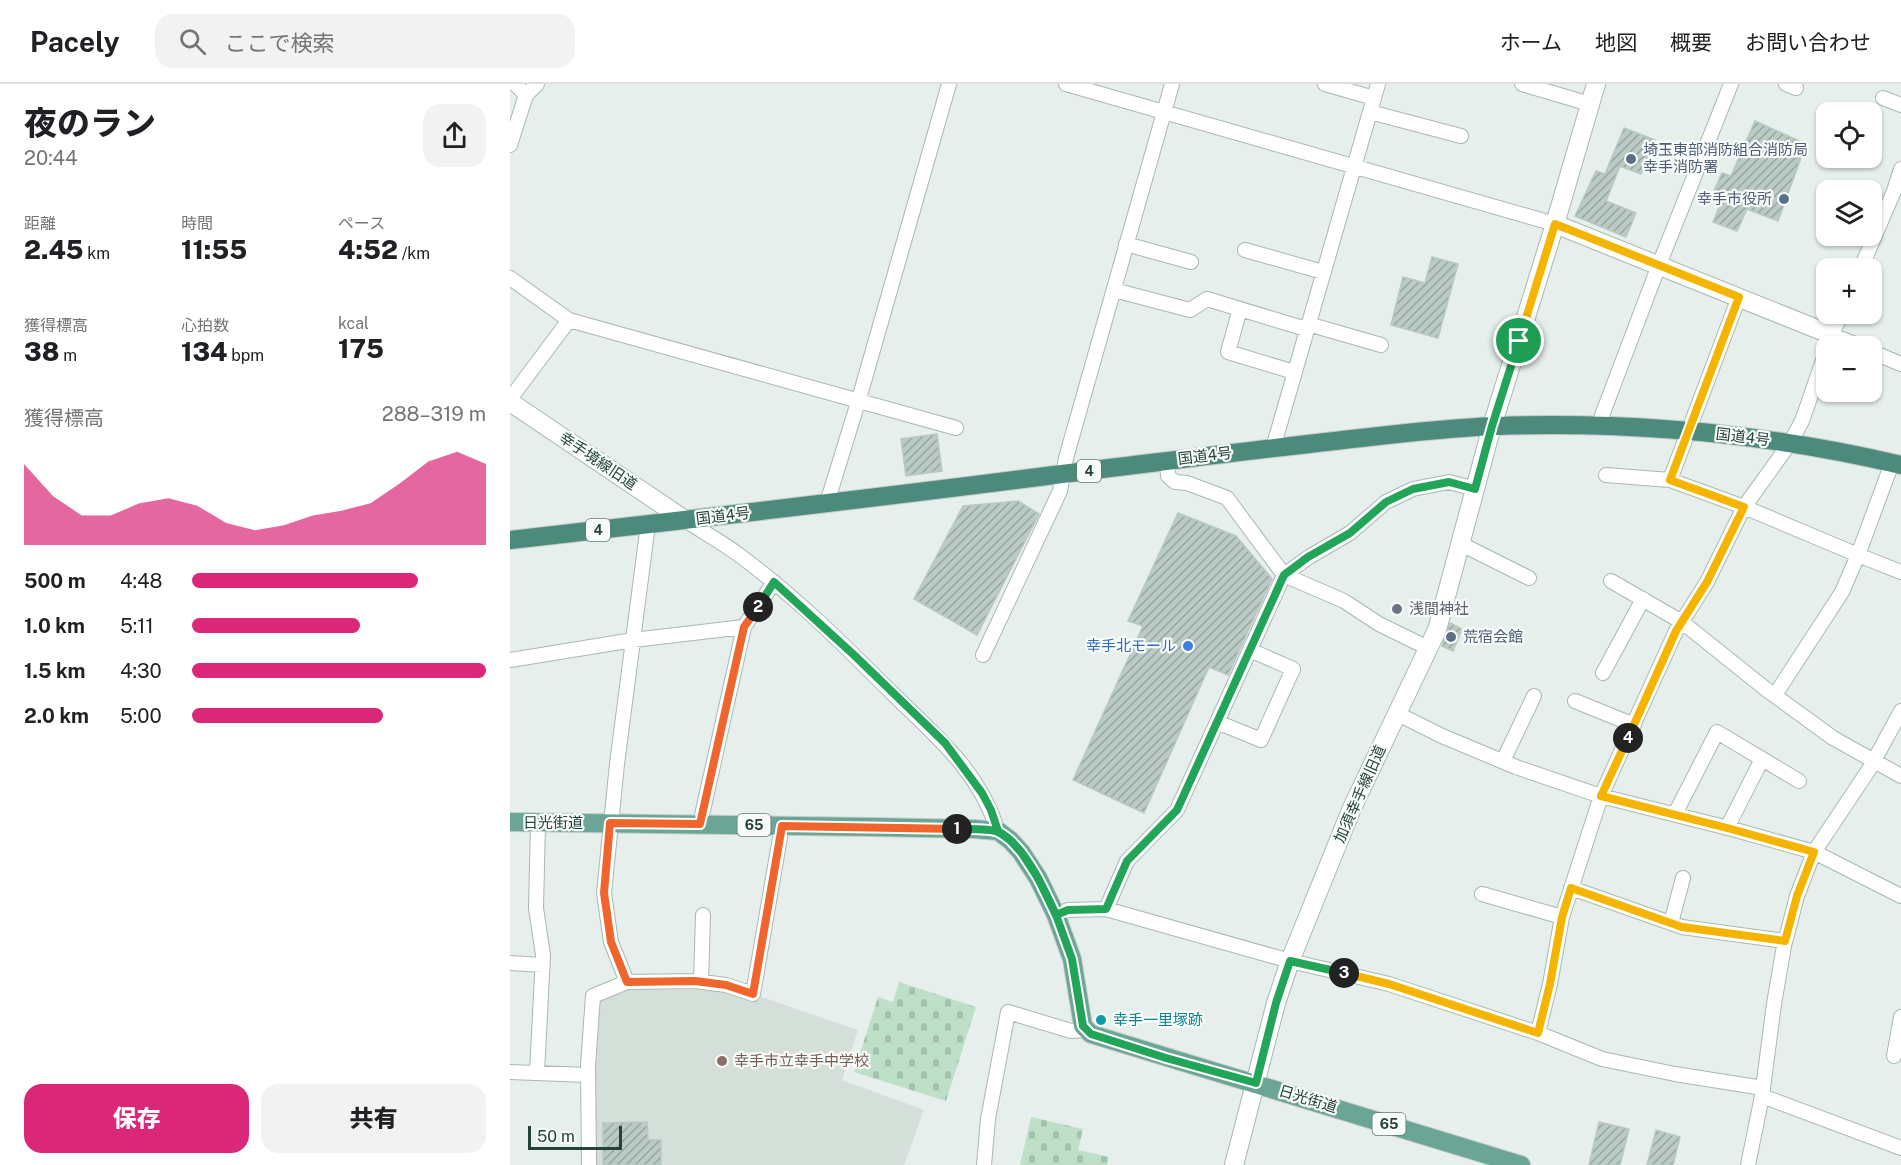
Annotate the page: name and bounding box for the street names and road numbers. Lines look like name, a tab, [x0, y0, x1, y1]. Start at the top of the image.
street label: 国道4号	[1715, 425, 1771, 448]
street label: 幸手境線旧道	[556, 428, 640, 493]
street label: 国道4号	[1177, 444, 1233, 467]
road number: 4	[1077, 460, 1101, 482]
street label: 国道4号	[695, 504, 751, 527]
road number: 4	[586, 519, 610, 541]
street label: 加須幸手線旧道	[1330, 742, 1389, 845]
street label: 日光街道	[523, 814, 583, 831]
road number: 65	[738, 814, 770, 836]
street label: 日光街道	[1277, 1082, 1339, 1115]
road number: 65	[1372, 1113, 1406, 1135]

